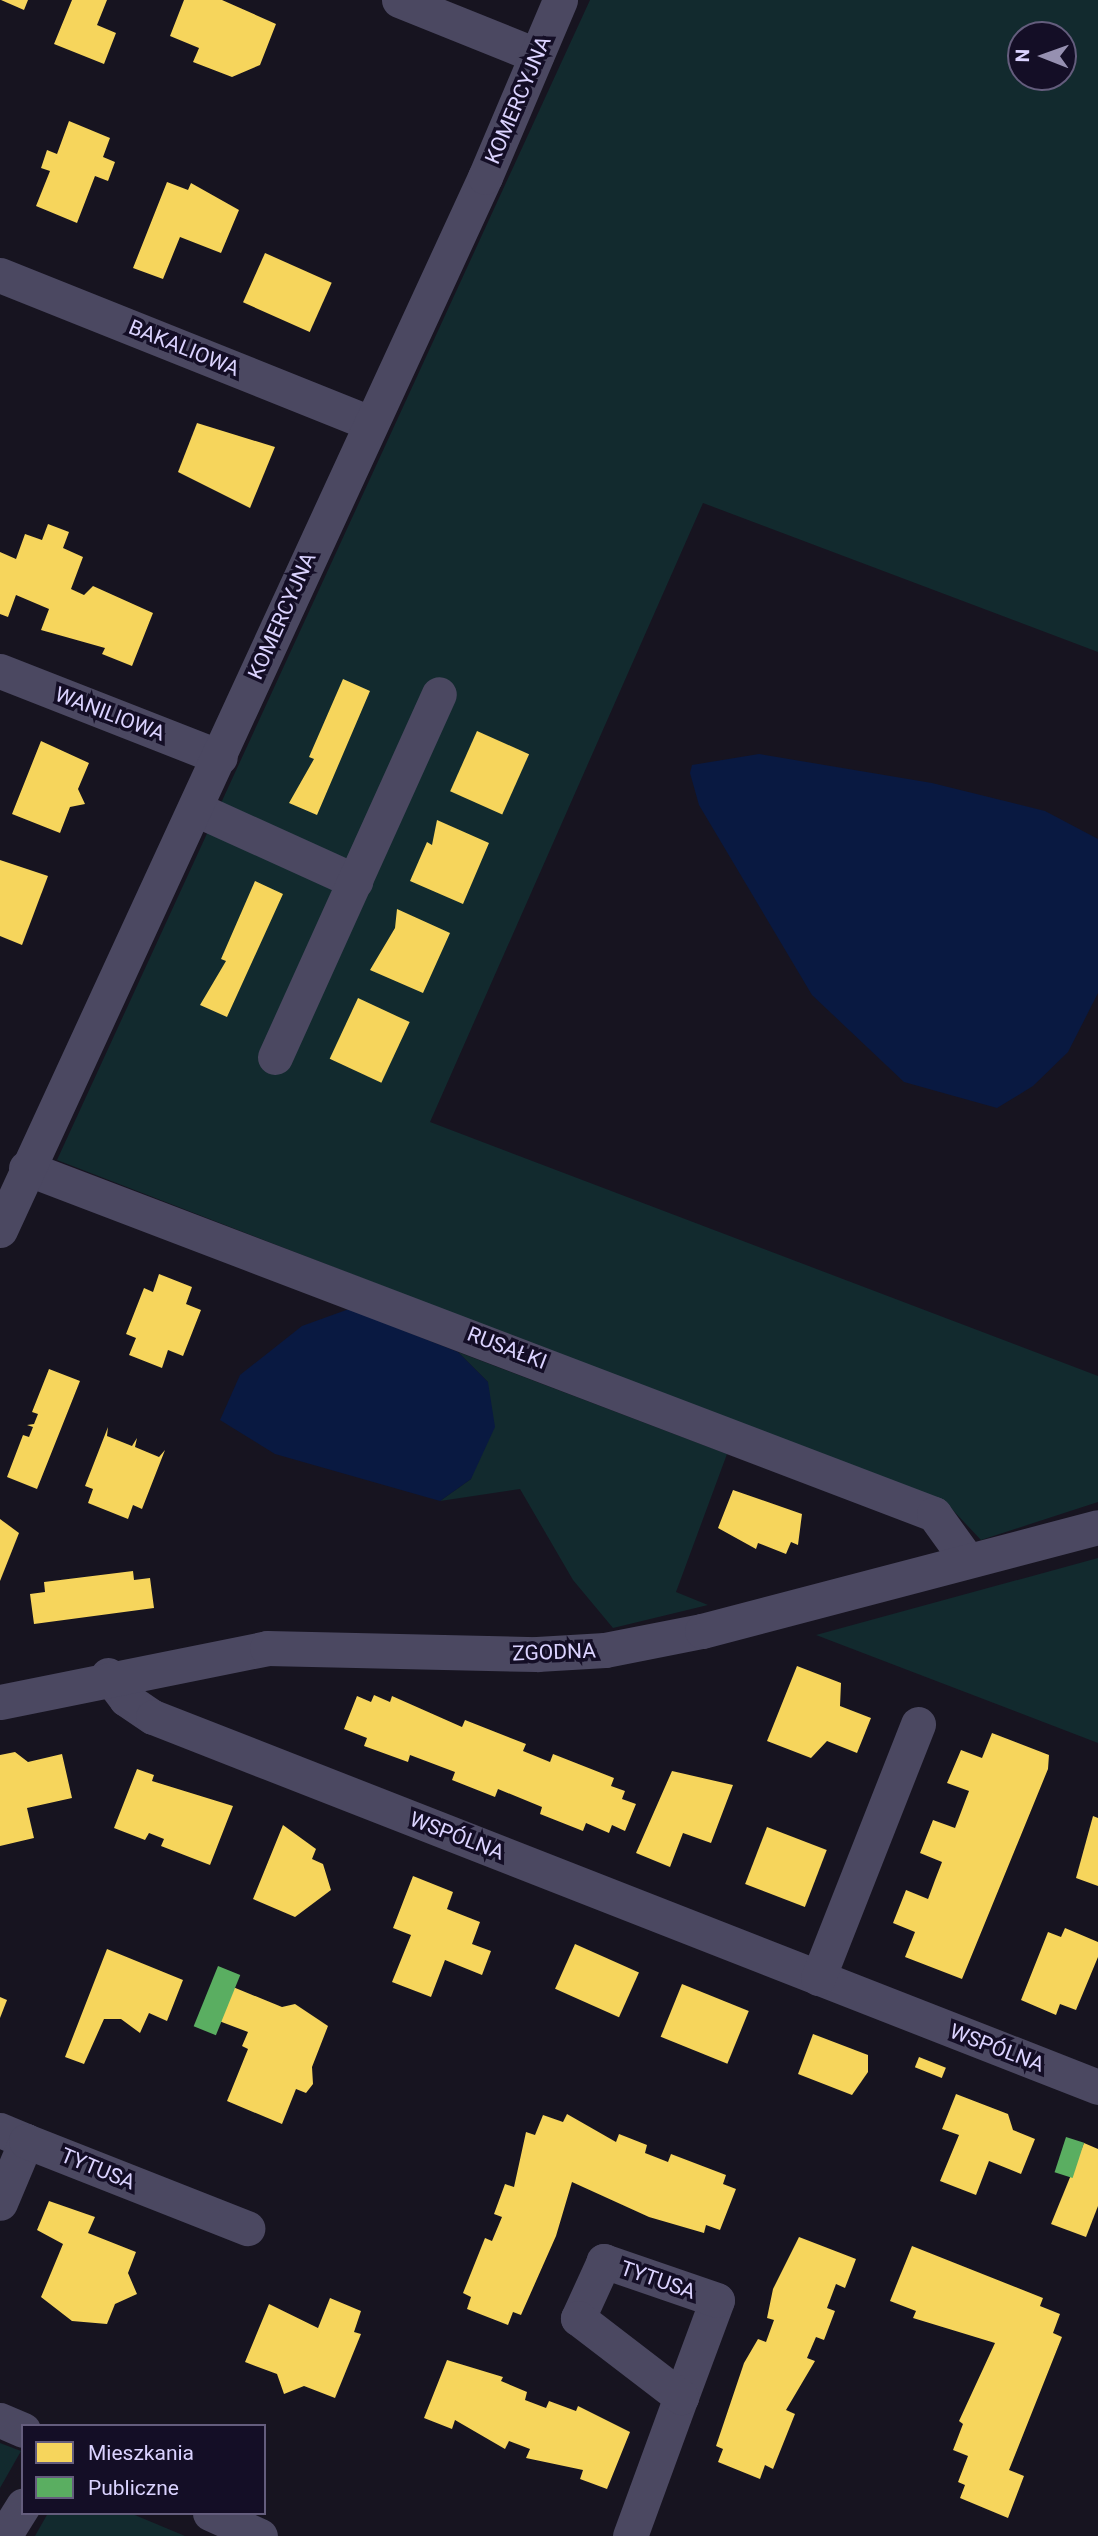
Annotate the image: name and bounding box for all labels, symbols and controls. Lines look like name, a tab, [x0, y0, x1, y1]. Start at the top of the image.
north arrow	[1007, 21, 1077, 91]
street label: KOMERCYJNA	[480, 32, 556, 168]
text: N	[1011, 49, 1034, 63]
street label: BAKALIOWA	[125, 314, 243, 382]
street label: KOMERCYJNA	[243, 549, 321, 683]
street label: WANILIOWA	[51, 681, 169, 747]
street label: RUSAŁKI	[464, 1321, 550, 1375]
street label: ZGODNA	[512, 1638, 596, 1666]
street label: WSPÓLNA	[406, 1807, 508, 1865]
street label: WSPÓLNA	[946, 2019, 1048, 2077]
street label: TYTUSA	[57, 2143, 139, 2195]
street label: TYTUSA	[617, 2255, 699, 2305]
legend	[21, 2424, 266, 2515]
text: Mieszkania	[88, 2441, 194, 2465]
text: Publiczne	[88, 2476, 179, 2500]

